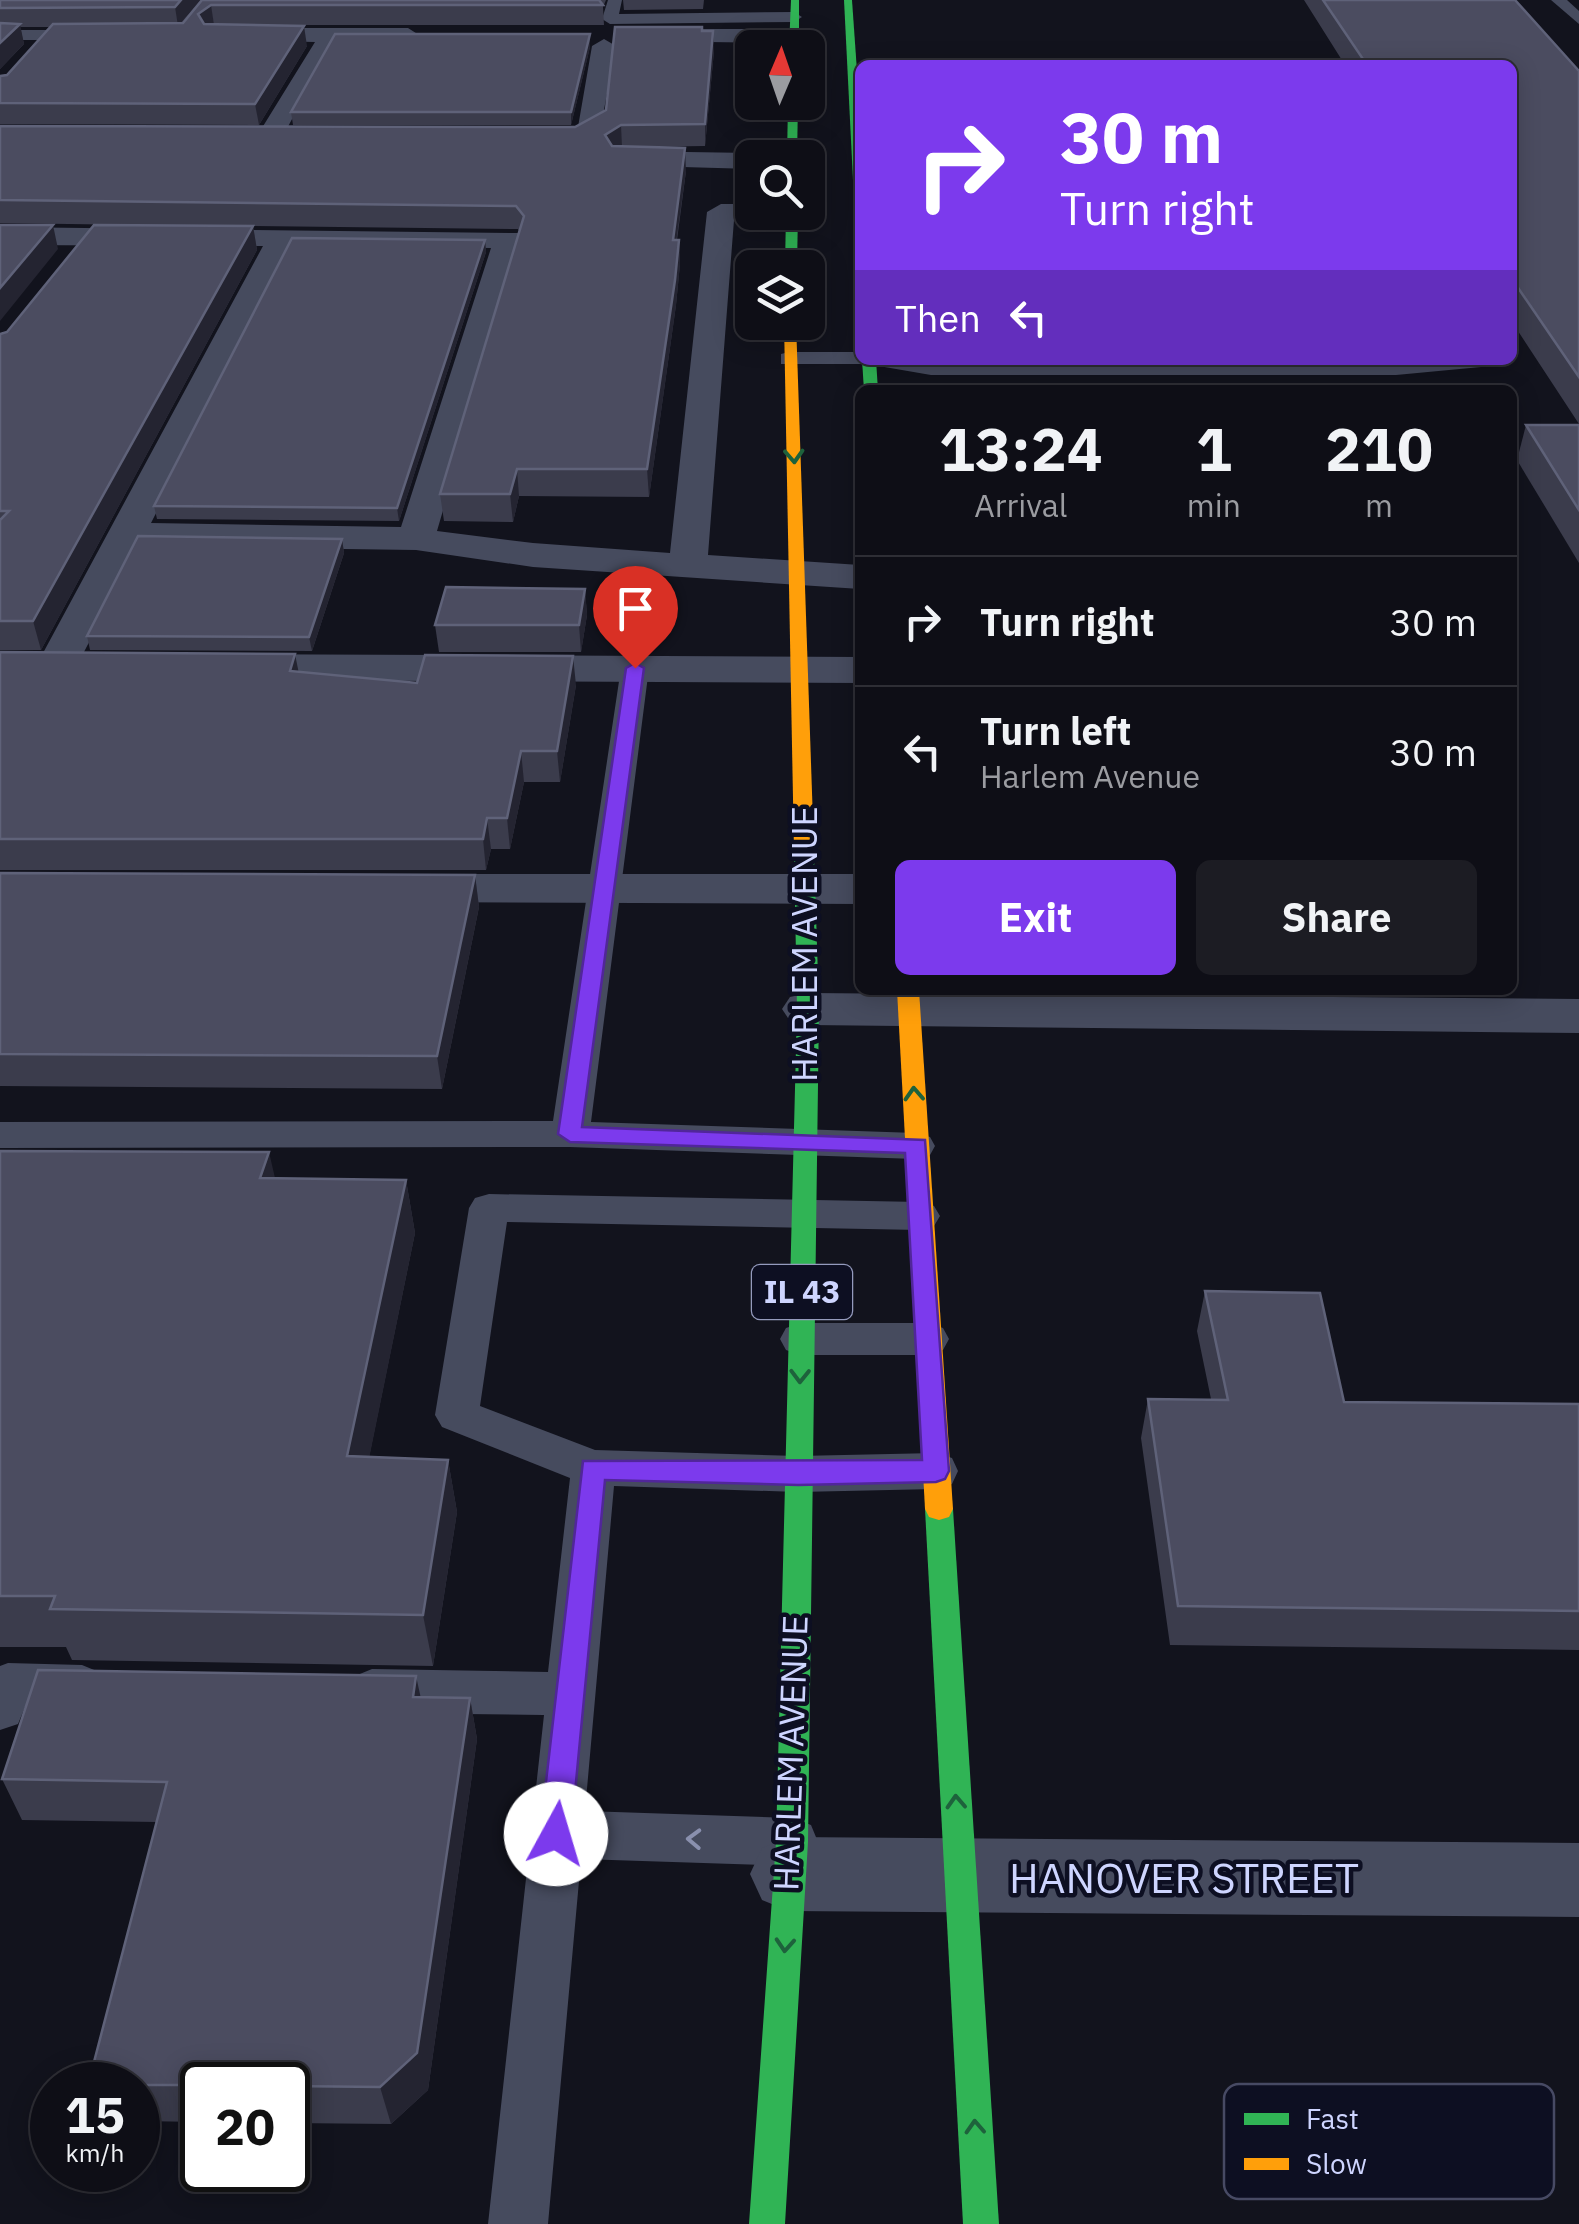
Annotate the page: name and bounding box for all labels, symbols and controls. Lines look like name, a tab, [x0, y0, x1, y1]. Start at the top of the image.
north arrow	[735, 30, 825, 120]
map controls	[735, 30, 825, 340]
text: 30 m	[1060, 91, 1223, 182]
icon: right	[895, 100, 1025, 230]
button: search	[735, 140, 825, 230]
text: Turn right	[1060, 179, 1255, 237]
button: layers	[735, 250, 825, 340]
icon: left	[1001, 290, 1056, 345]
text: Then	[895, 293, 981, 342]
text: 13:24	[939, 409, 1103, 488]
text: 1	[1196, 409, 1232, 488]
text: 210	[1325, 409, 1433, 488]
one-way arrow	[783, 449, 804, 465]
text: Arrival	[974, 484, 1068, 526]
text: min	[1187, 484, 1241, 526]
text: m	[1365, 484, 1393, 526]
pin	[593, 566, 678, 669]
icon: arrive	[608, 581, 663, 636]
icon: right	[895, 594, 950, 649]
text: Turn right	[980, 597, 1155, 646]
text: 30 m	[1389, 597, 1477, 646]
text: Turn left	[980, 706, 1131, 755]
icon: left	[895, 724, 950, 779]
text: 30 m	[1389, 727, 1477, 776]
text: Harlem Avenue	[980, 755, 1200, 797]
street label: HARLEM AVENUE	[781, 806, 827, 1082]
button: Exit	[895, 860, 1176, 975]
button: Share	[1196, 860, 1477, 975]
one-way arrow	[904, 1085, 925, 1101]
road number: IL 43	[752, 1265, 852, 1319]
one-way arrow	[790, 1368, 811, 1384]
street label: HARLEM AVENUE	[762, 1614, 818, 1892]
position arrow	[504, 1782, 608, 1886]
one-way arrow	[946, 1794, 967, 1810]
one-way arrow	[686, 1828, 702, 1849]
street label: HANOVER STREET	[1009, 1850, 1359, 1905]
one-way arrow	[775, 1938, 796, 1954]
speed limit sign: 20	[180, 2062, 310, 2192]
text: 15	[65, 2082, 125, 2147]
legend	[1224, 2084, 1554, 2199]
text: Fast	[1306, 2100, 1359, 2137]
one-way arrow	[965, 2118, 986, 2134]
text: km/h	[66, 2136, 124, 2169]
text: Slow	[1306, 2145, 1367, 2182]

